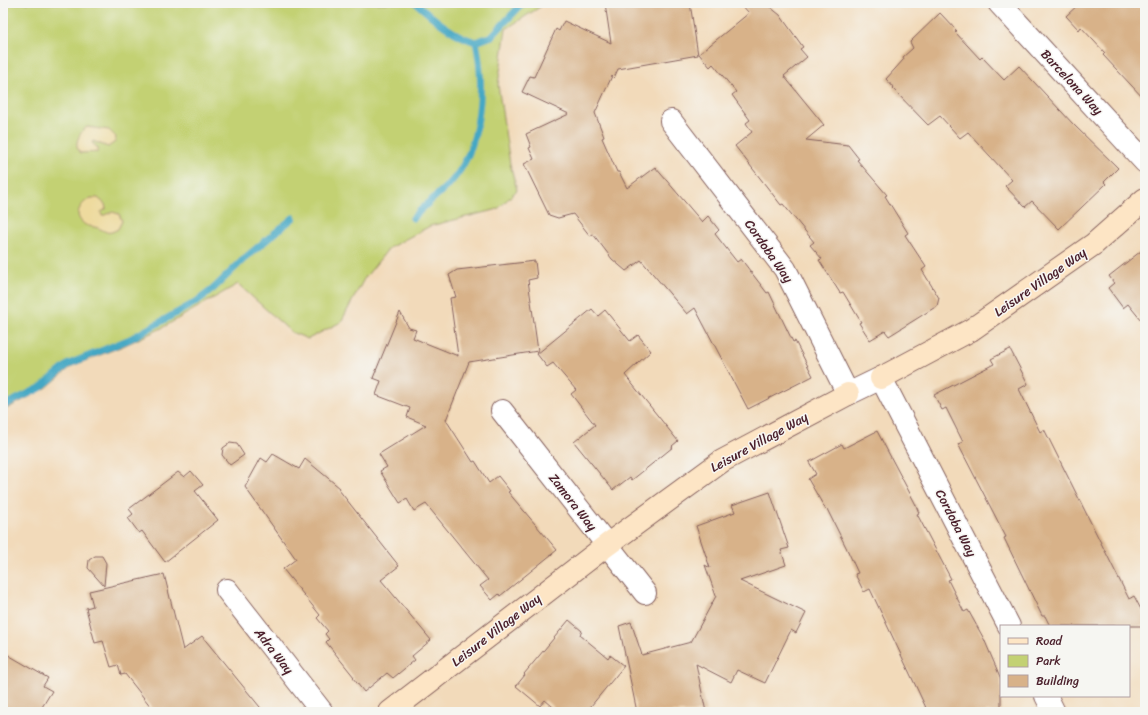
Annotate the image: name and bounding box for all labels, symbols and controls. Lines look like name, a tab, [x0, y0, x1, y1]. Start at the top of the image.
street label: Barcelona Way	[1035, 44, 1109, 121]
street label: Cordoba Way	[738, 214, 800, 288]
street label: Leisure Village Way	[989, 241, 1091, 323]
street label: Leisure Village Way	[706, 405, 813, 478]
street label: Zamora Way	[543, 468, 603, 536]
street label: Cordoba Way	[929, 485, 983, 561]
street label: Leisure Village Way	[446, 587, 546, 673]
street label: Adra Way	[248, 622, 300, 680]
legend	[1000, 625, 1130, 697]
text: Road	[1036, 630, 1063, 652]
text: Park	[1036, 650, 1061, 672]
text: Building	[1036, 670, 1079, 692]

